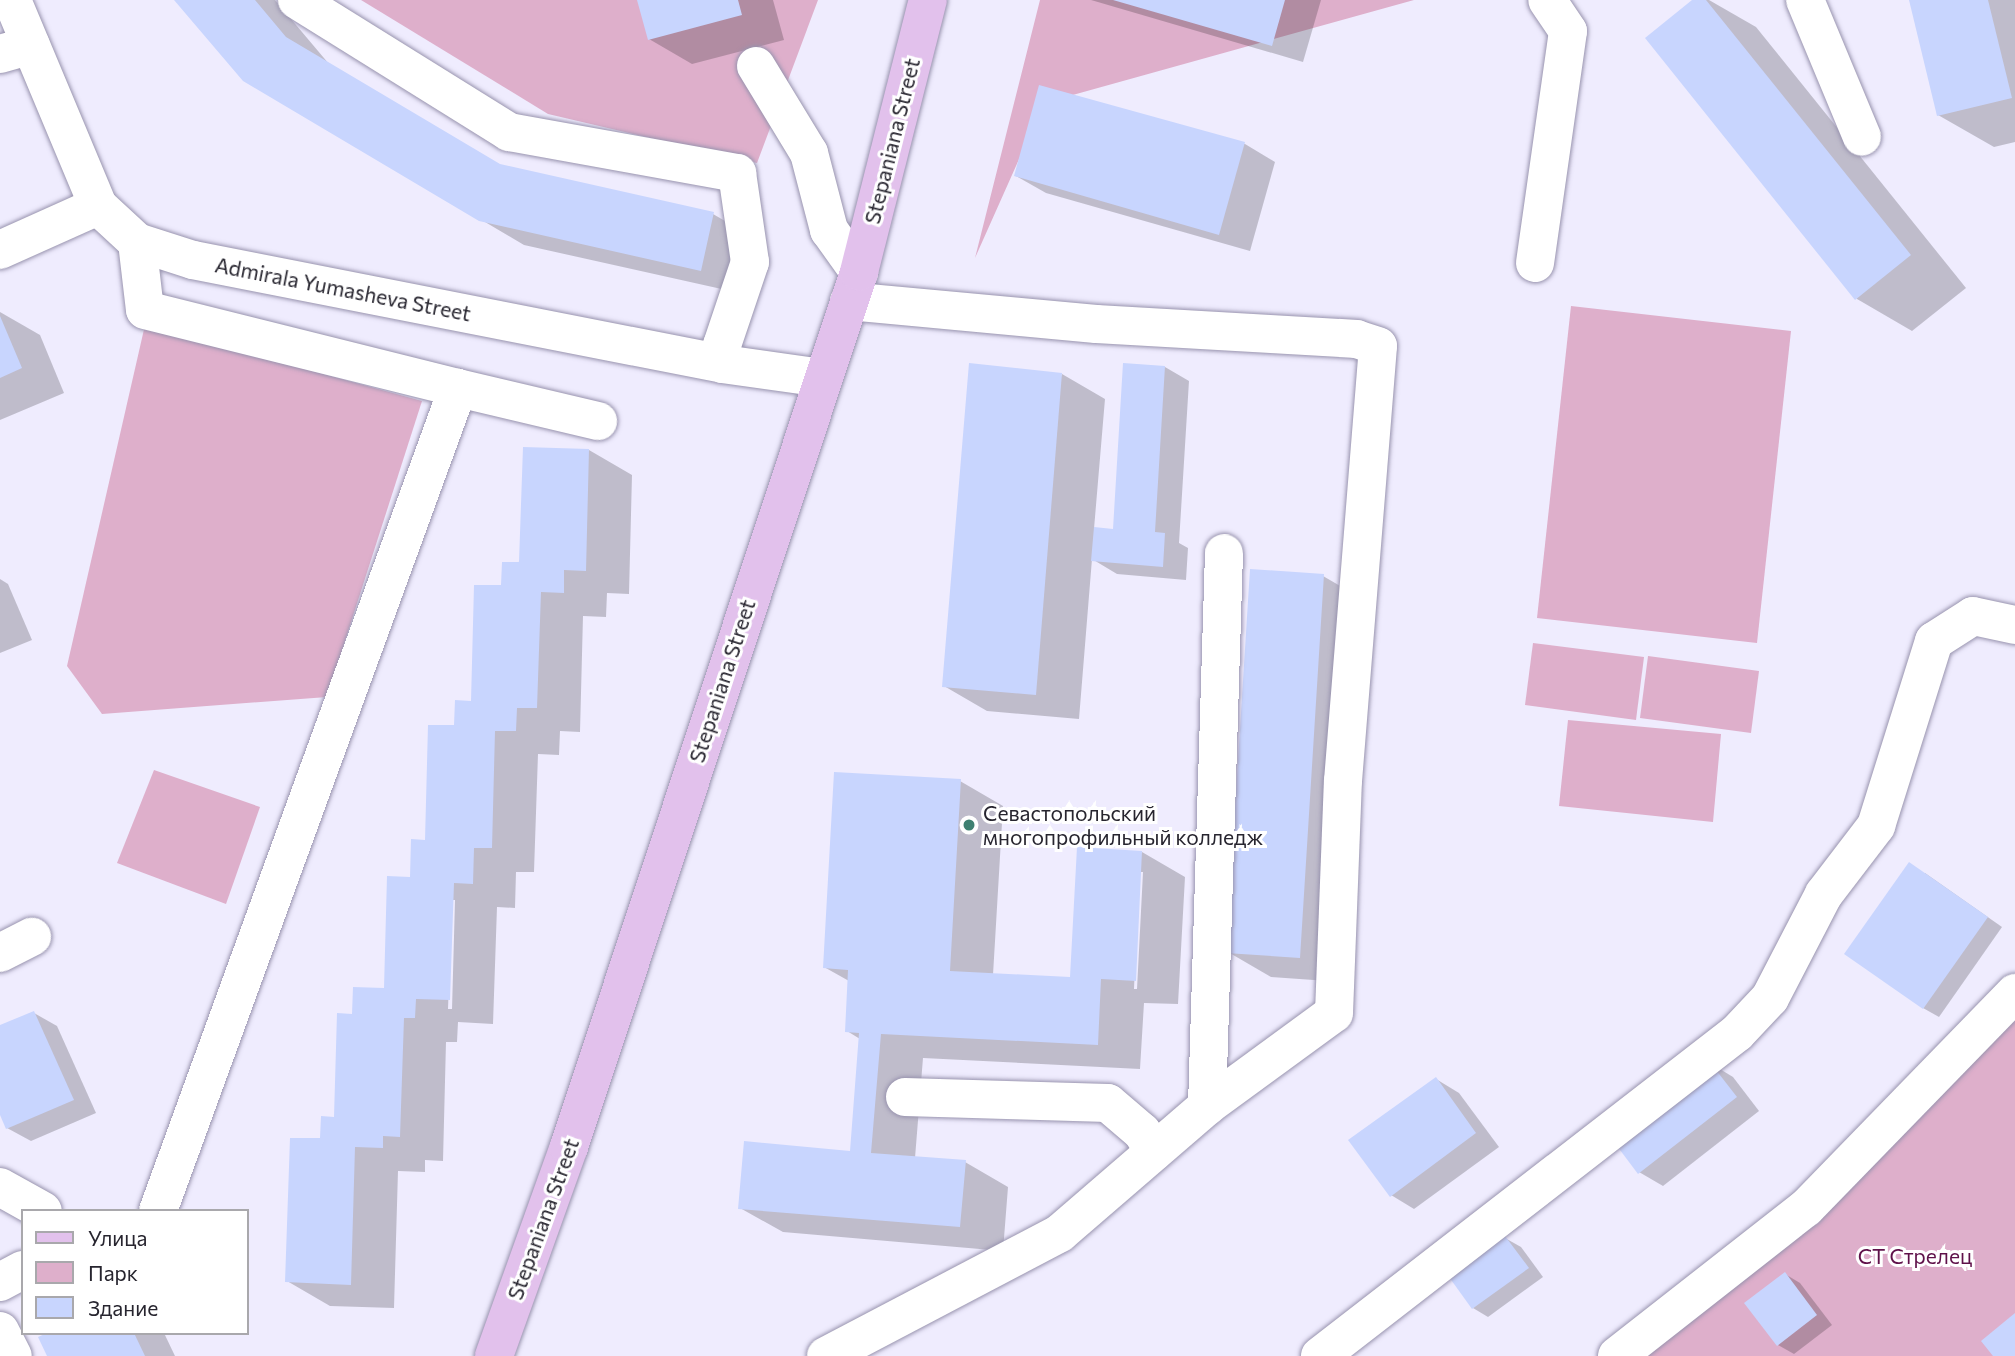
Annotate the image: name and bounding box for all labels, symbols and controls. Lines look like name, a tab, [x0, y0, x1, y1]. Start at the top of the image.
street label: Stepaniana Street	[859, 56, 925, 226]
street label: Admirala Yumasheva Street	[213, 252, 473, 326]
street label: Stepaniana Street	[684, 596, 760, 766]
place label: Севастопольский многопрофильный колледж	[983, 800, 1263, 850]
marker: Севастопольский многопрофильный колледж	[961, 817, 977, 833]
street label: Stepaniana Street	[502, 1135, 584, 1303]
legend	[21, 1209, 248, 1335]
text: Улица	[88, 1225, 147, 1250]
park label: СТ Стрелец	[1858, 1243, 1972, 1269]
text: Парк	[88, 1260, 138, 1285]
text: Здание	[88, 1295, 158, 1320]

